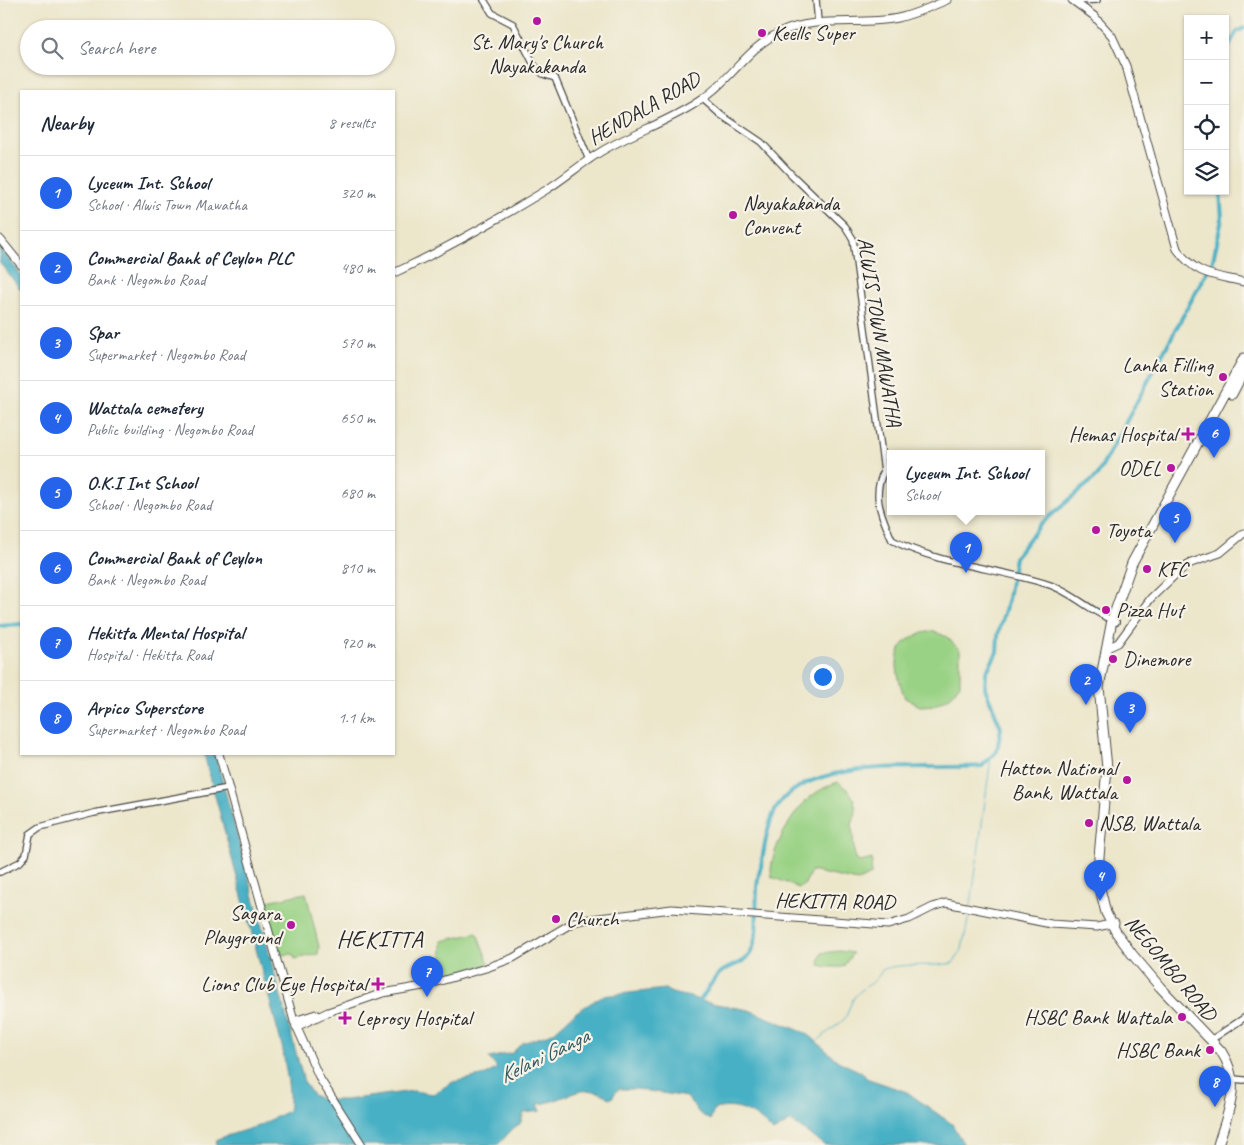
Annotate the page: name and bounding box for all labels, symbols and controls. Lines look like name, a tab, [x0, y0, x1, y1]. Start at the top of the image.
marker: St. Mary's Church Nayakakanda	[531, 15, 543, 27]
map controls	[1184, 15, 1229, 195]
button: +	[1184, 15, 1229, 60]
search box	[20, 20, 395, 75]
place label: Keells Super	[772, 20, 856, 46]
marker: Keells Super	[756, 27, 768, 39]
place label: St. Mary's Church Nayakakanda	[471, 29, 605, 79]
icon: search	[38, 34, 66, 62]
text: Search here	[78, 36, 155, 60]
button: −	[1184, 60, 1229, 105]
street label: HENDALA ROAD	[583, 65, 706, 151]
button: locate	[1184, 105, 1229, 150]
text: Nearby	[40, 110, 93, 136]
text: 8 results	[328, 113, 375, 133]
button: layers	[1184, 150, 1229, 195]
text: Lyceum Int. School	[87, 171, 210, 195]
text: 1	[52, 183, 60, 203]
text: 320 m	[341, 183, 375, 203]
place label: Nayakakanda Convent	[743, 190, 841, 240]
text: School · Alwis Town Mawatha	[87, 195, 247, 215]
marker: Nayakakanda Convent	[727, 209, 739, 221]
street label: ALWIS TOWN MAWATHA	[852, 235, 908, 429]
text: Commercial Bank of Ceylon PLC	[87, 246, 292, 270]
text: 2	[52, 258, 60, 278]
text: 480 m	[341, 258, 375, 278]
text: Bank · Negombo Road	[87, 270, 205, 290]
text: Spar	[87, 321, 119, 345]
text: 3	[52, 333, 60, 353]
text: 570 m	[341, 333, 375, 353]
text: Supermarket · Negombo Road	[87, 345, 245, 365]
place label: Lanka Filling Station	[1123, 352, 1215, 402]
marker: Lanka Filling Station	[1217, 371, 1229, 383]
text: Wattala cemetery	[87, 396, 203, 420]
text: 4	[52, 408, 60, 428]
text: 650 m	[341, 408, 375, 428]
pin: 6	[1198, 417, 1230, 458]
text: Public building · Negombo Road	[87, 420, 253, 440]
place label: Hemas Hospital	[1069, 421, 1180, 447]
marker: Hemas Hospital	[1181, 427, 1195, 441]
popup	[887, 450, 1045, 515]
place label: ODEL	[1119, 455, 1161, 481]
text: Lyceum Int. School	[905, 461, 1027, 485]
marker: ODEL	[1165, 462, 1177, 474]
text: O.K.I Int School	[87, 471, 196, 495]
text: 5	[53, 483, 59, 503]
text: 680 m	[341, 483, 375, 503]
text: School	[905, 485, 939, 505]
text: School · Negombo Road	[87, 495, 211, 515]
pin: 5	[1159, 502, 1191, 543]
place label: Toyota	[1106, 517, 1153, 543]
marker: Toyota	[1090, 524, 1102, 536]
pin: 1	[950, 532, 982, 573]
text: Commercial Bank of Ceylon	[87, 546, 262, 570]
place label: KFC	[1157, 556, 1190, 582]
text: 6	[52, 558, 60, 578]
text: 810 m	[341, 558, 375, 578]
marker: KFC	[1141, 563, 1153, 575]
text: Bank · Negombo Road	[87, 570, 205, 590]
place label: Pizza Hut	[1116, 597, 1186, 623]
marker: Pizza Hut	[1100, 604, 1112, 616]
text: Hekitta Mental Hospital	[87, 621, 244, 645]
text: 7	[52, 633, 60, 653]
text: 920 m	[341, 633, 375, 653]
text: Hospital · Hekitta Road	[87, 645, 212, 665]
place label: Dinemore	[1123, 646, 1192, 672]
marker: Dinemore	[1107, 653, 1119, 665]
your location	[810, 664, 836, 690]
pin: 2	[1070, 664, 1102, 705]
pin: 3	[1114, 692, 1146, 733]
text: Arpico Superstore	[87, 696, 203, 720]
text: 8	[52, 708, 60, 728]
text: 1.1 km	[338, 708, 375, 728]
text: Supermarket · Negombo Road	[87, 720, 245, 740]
place label: Hatton National Bank, Wattala	[999, 755, 1120, 805]
marker: Hatton National Bank, Wattala	[1121, 774, 1133, 786]
place label: NSB, Wattala	[1099, 810, 1202, 836]
marker: NSB, Wattala	[1083, 817, 1095, 829]
pin: 4	[1084, 860, 1116, 901]
street label: HEKITTA ROAD	[775, 887, 897, 915]
place label: Sagara Playground	[203, 900, 284, 950]
place label: Church	[566, 906, 620, 932]
street label: NEGOMBO ROAD	[1119, 910, 1224, 1027]
marker: Church	[550, 913, 562, 925]
marker: Sagara Playground	[285, 919, 297, 931]
district label: HEKITTA	[337, 924, 423, 954]
pin: 7	[411, 956, 443, 997]
place label: Lions Club Eye Hospital	[201, 971, 370, 997]
marker: Lions Club Eye Hospital	[371, 977, 385, 991]
place label: HSBC Bank Wattala	[1024, 1004, 1174, 1030]
place label: Leprosy Hospital	[356, 1005, 475, 1031]
marker: Leprosy Hospital	[338, 1011, 352, 1025]
marker: HSBC Bank Wattala	[1176, 1011, 1188, 1023]
water label: Kelani Ganga	[495, 1021, 595, 1090]
place label: HSBC Bank	[1116, 1037, 1201, 1063]
marker: HSBC Bank	[1204, 1044, 1216, 1056]
pin: 8	[1199, 1066, 1231, 1107]

